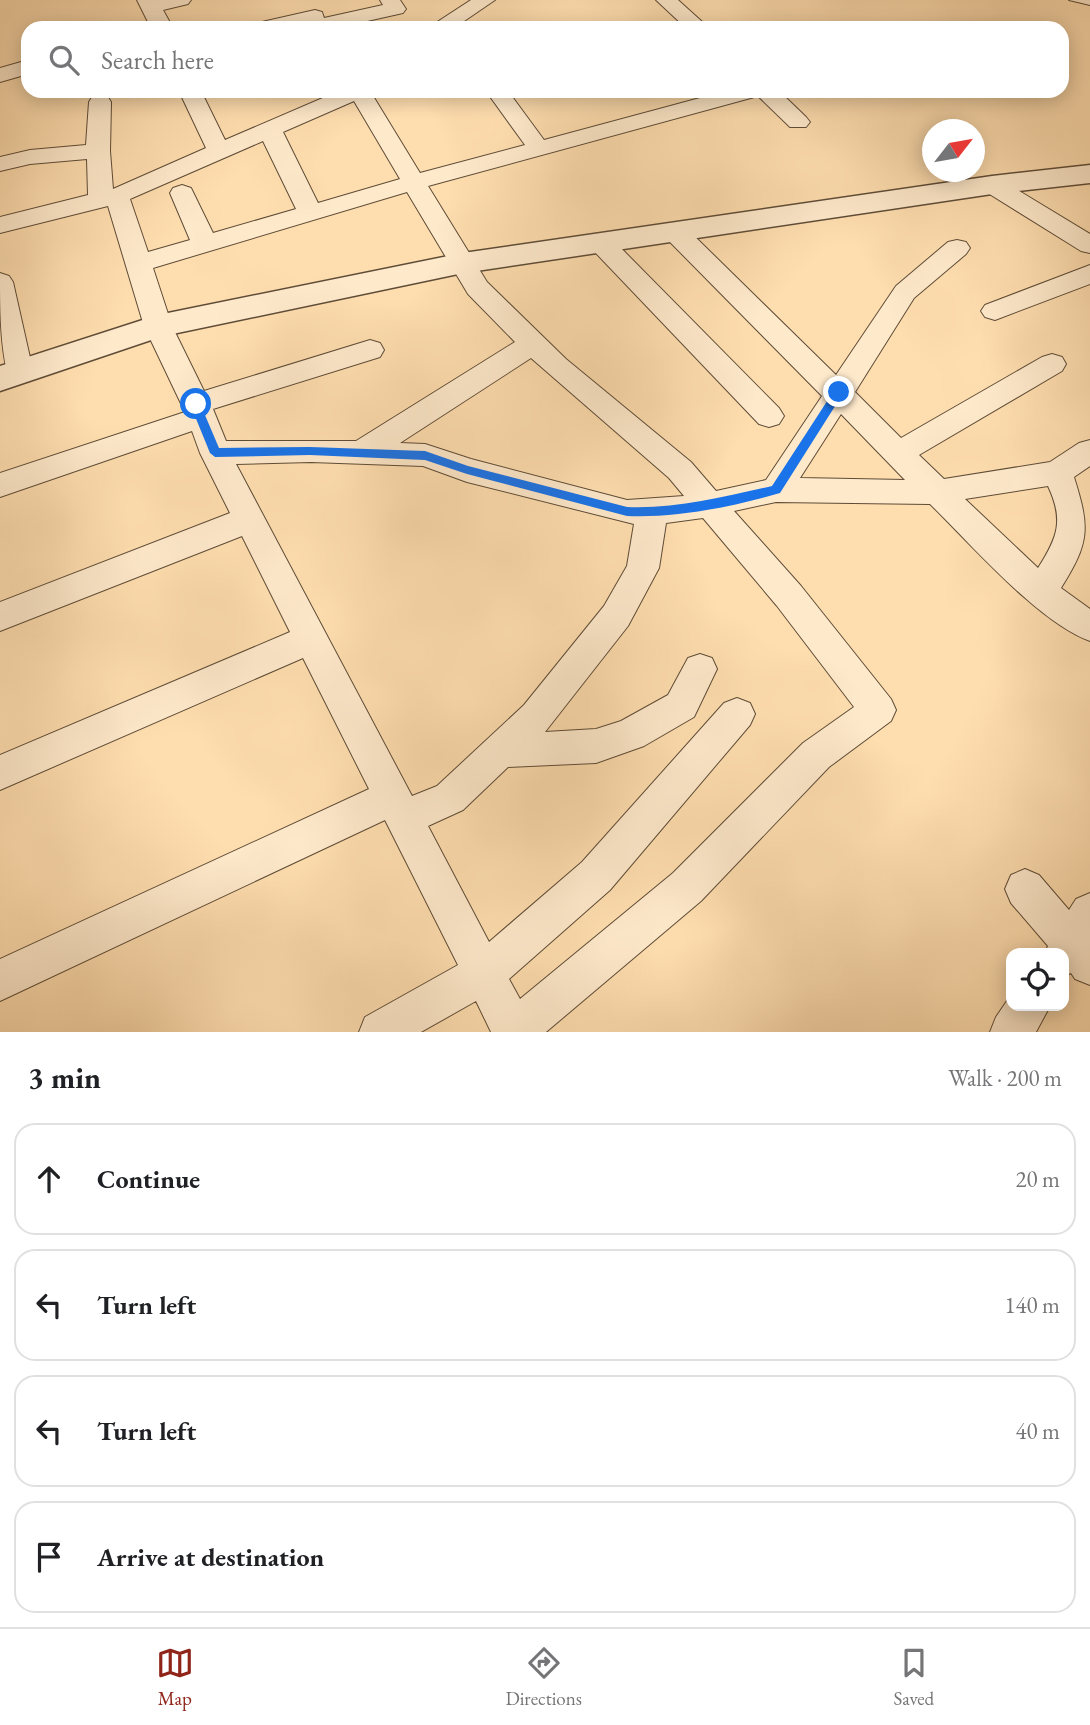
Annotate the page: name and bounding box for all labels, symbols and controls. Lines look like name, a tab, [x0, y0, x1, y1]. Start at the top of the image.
search box	[21, 21, 1069, 98]
icon: search	[45, 41, 83, 79]
text: Search here	[101, 43, 214, 77]
north arrow	[922, 119, 985, 182]
route end	[823, 376, 854, 407]
route start	[180, 388, 211, 419]
map controls	[1006, 948, 1069, 1011]
button: locate	[1006, 948, 1069, 1011]
text: 3 min	[28, 1058, 101, 1097]
text: Walk · 200 m	[948, 1063, 1062, 1093]
icon: ahead	[30, 1160, 68, 1198]
text: Continue	[97, 1162, 200, 1196]
text: 20 m	[1015, 1164, 1060, 1194]
icon: left	[30, 1286, 68, 1324]
text: Turn left	[97, 1288, 196, 1322]
text: 140 m	[1004, 1290, 1060, 1320]
icon: left	[30, 1412, 68, 1450]
text: Turn left	[97, 1414, 196, 1448]
text: 40 m	[1015, 1416, 1060, 1446]
icon: arrive	[30, 1538, 68, 1576]
text: Arrive at destination	[97, 1540, 324, 1574]
tab: Map	[156, 1644, 194, 1711]
tab: Directions	[505, 1644, 582, 1711]
tab: Saved	[893, 1644, 934, 1711]

